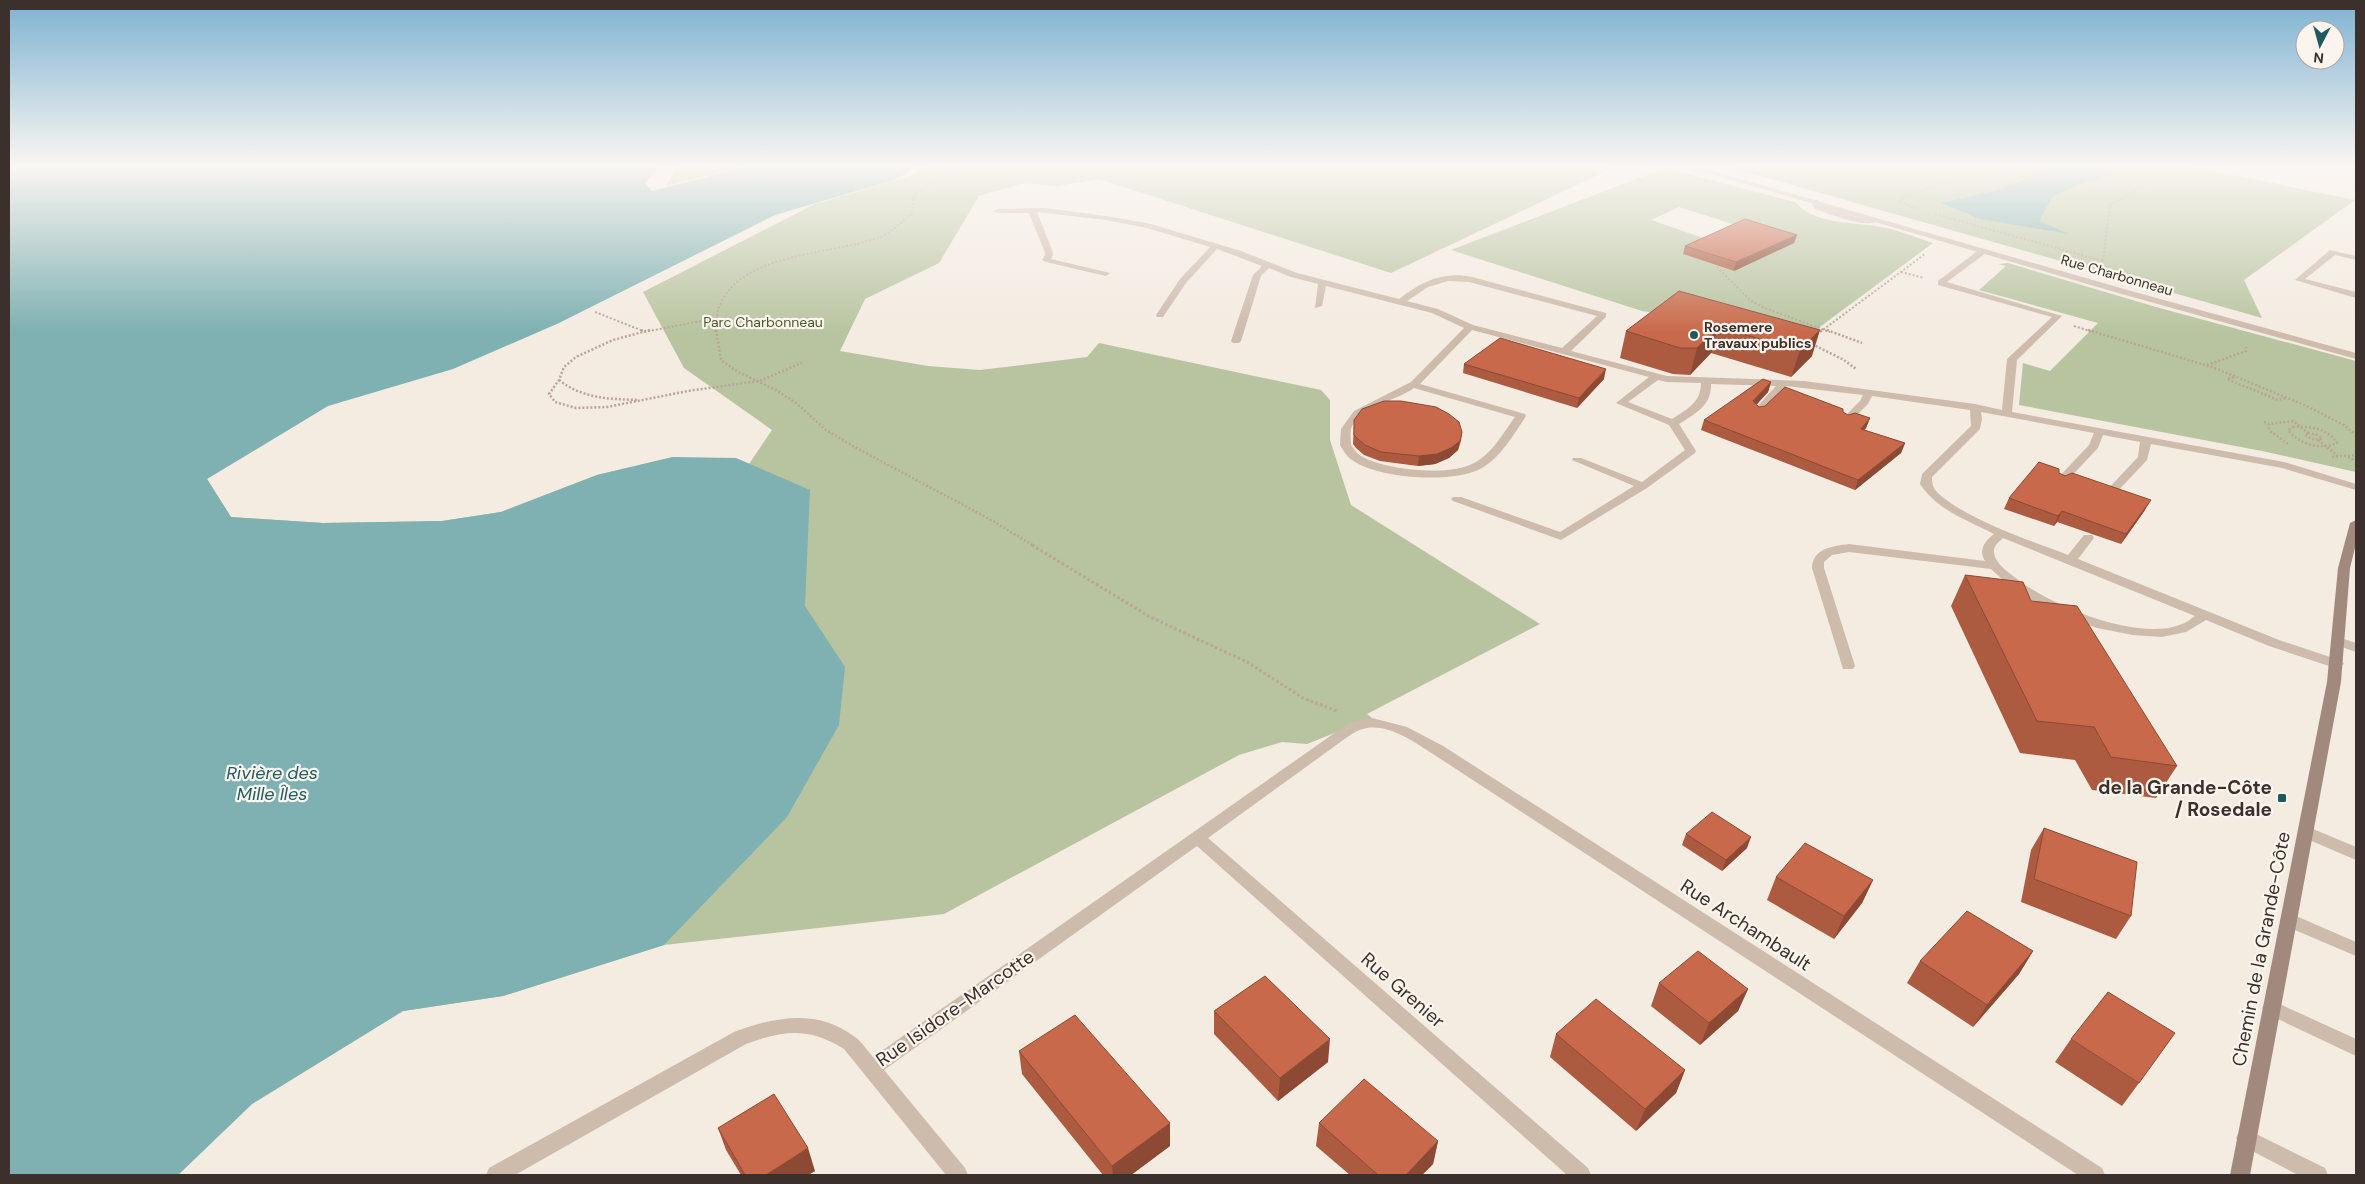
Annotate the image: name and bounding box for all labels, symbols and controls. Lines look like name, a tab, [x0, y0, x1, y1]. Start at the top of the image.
north arrow	[2295, 20, 2345, 70]
text: N	[2313, 48, 2325, 67]
street label: Rue Charbonneau	[2059, 250, 2175, 300]
park label: Parc Charbonneau	[703, 313, 823, 331]
place label: Rosemere Travaux publics	[1704, 318, 1812, 352]
marker: Rosemere Travaux publics	[1688, 329, 1700, 341]
water label: Rivière des Mille Îles	[226, 761, 318, 806]
place label: de la Grande-Côte / Rosedale	[2098, 775, 2272, 822]
marker: de la Grande-Côte / Rosedale	[2276, 792, 2288, 804]
street label: Chemin de la Grande-Côte	[2226, 830, 2296, 1068]
street label: Rue Archambault	[1676, 873, 1816, 977]
street label: Rue Isidore-Marcotte	[871, 944, 1039, 1072]
street label: Rue Grenier	[1356, 947, 1450, 1033]

